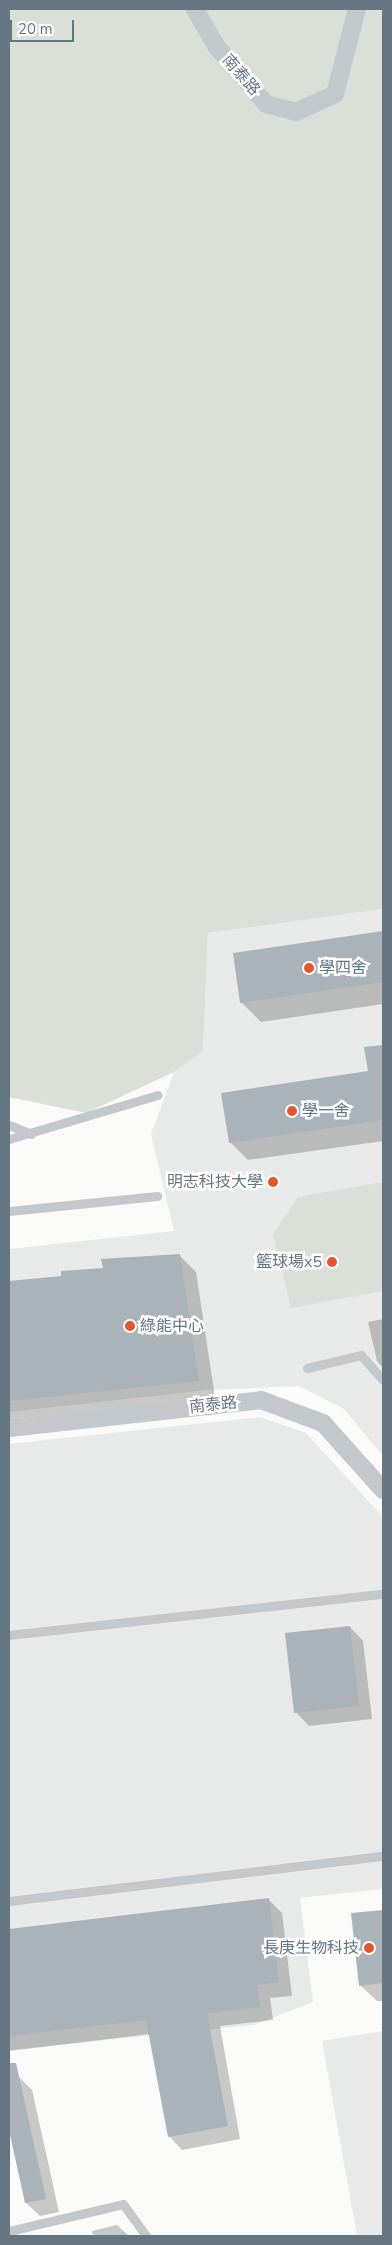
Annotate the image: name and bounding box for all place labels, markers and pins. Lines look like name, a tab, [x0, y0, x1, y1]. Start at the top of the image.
place label: 學四舍	[319, 958, 367, 978]
marker: 學四舍	[303, 962, 315, 974]
place label: 學一舍	[302, 1101, 350, 1121]
marker: 學一舍	[286, 1105, 298, 1117]
place label: 明志科技大學	[167, 1172, 263, 1192]
marker: 明志科技大學	[267, 1176, 279, 1188]
place label: 籃球場x5	[256, 1252, 322, 1272]
marker: 籃球場x5	[326, 1256, 338, 1268]
place label: 綠能中心	[140, 1316, 204, 1336]
marker: 綠能中心	[124, 1320, 136, 1332]
place label: 長庚生物科技	[263, 1938, 359, 1958]
marker: 長庚生物科技	[363, 1942, 375, 1954]

